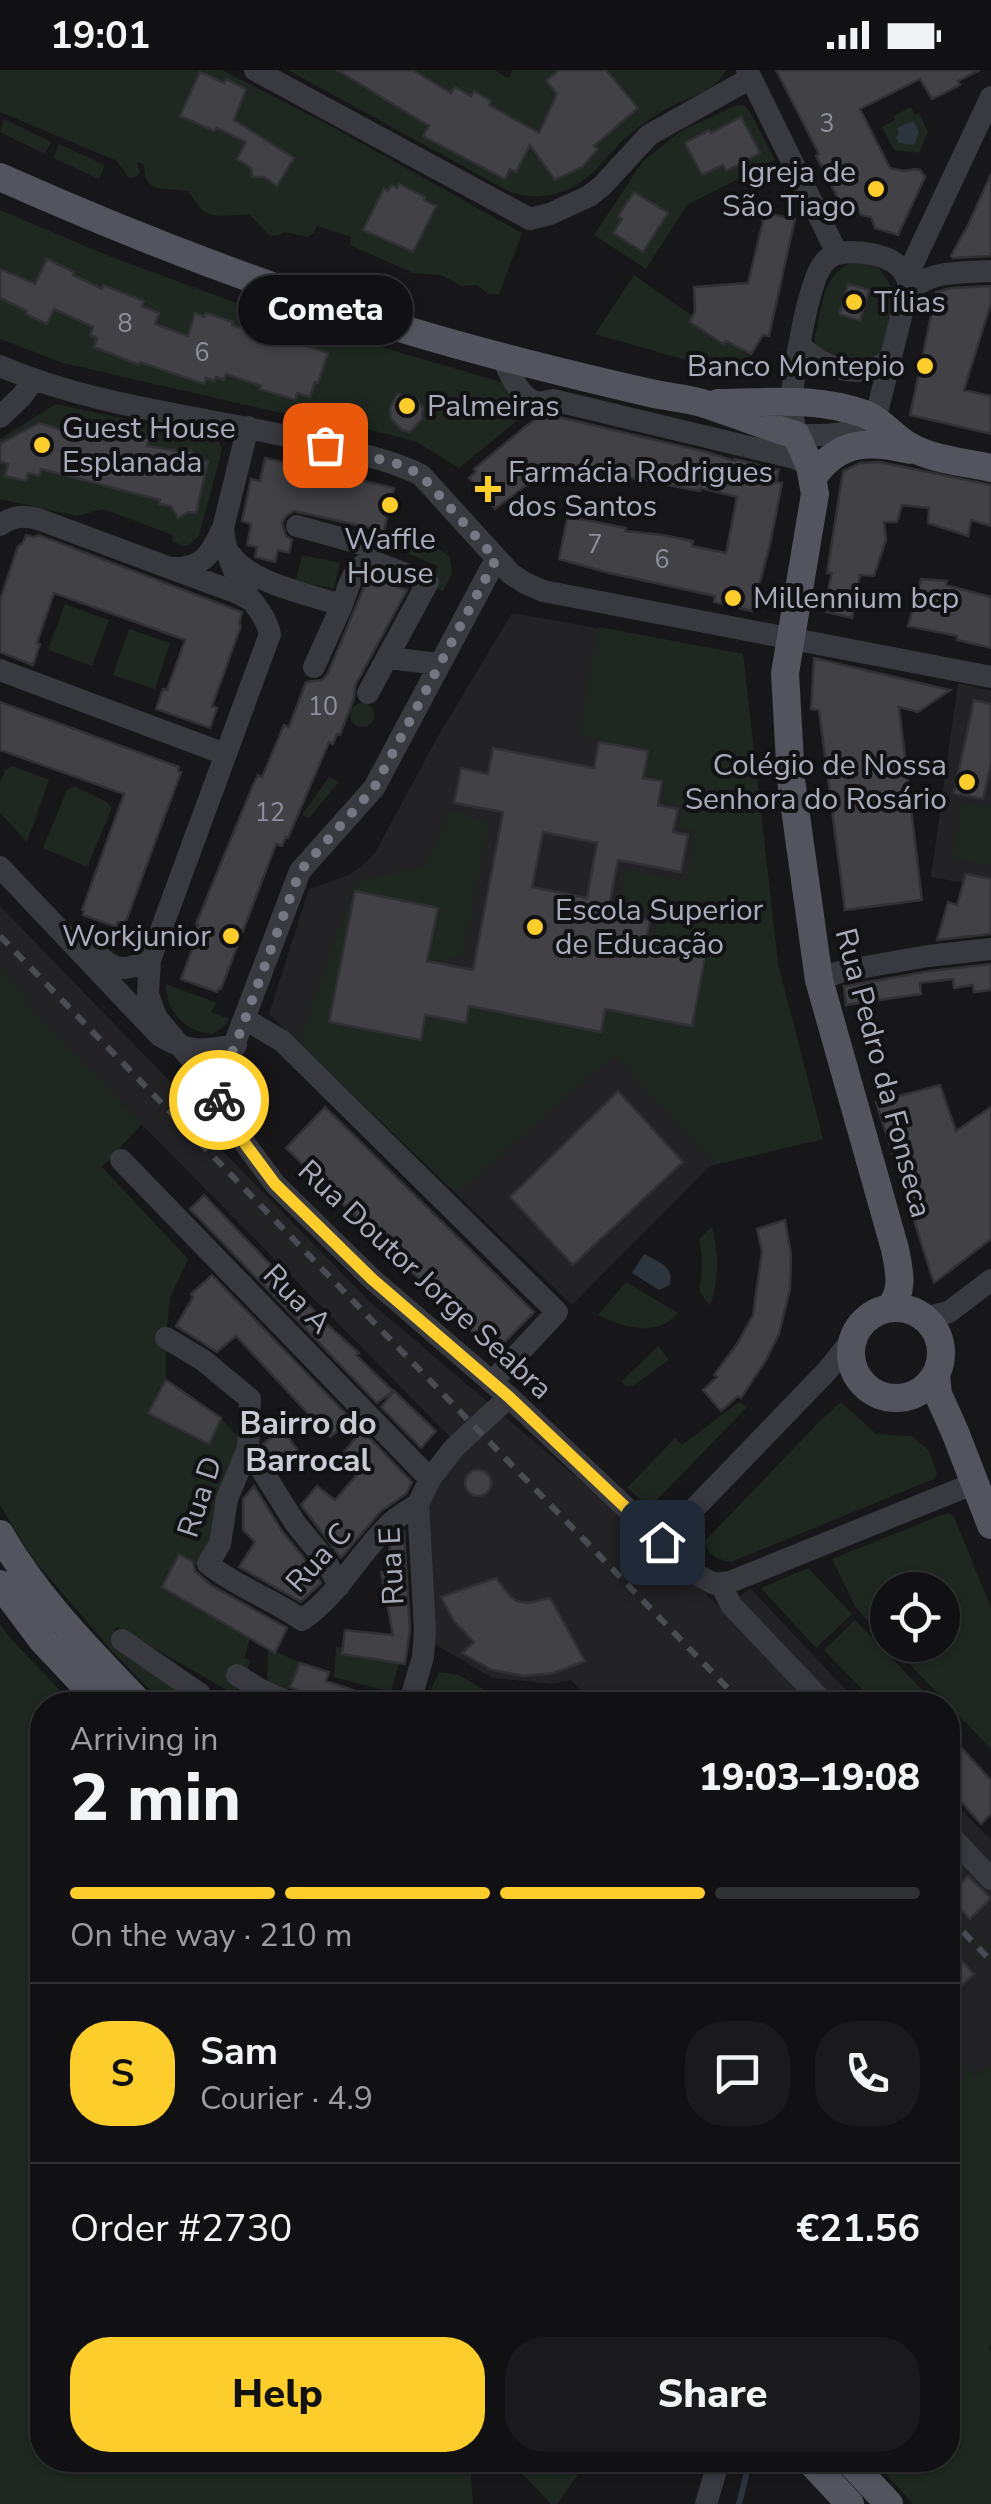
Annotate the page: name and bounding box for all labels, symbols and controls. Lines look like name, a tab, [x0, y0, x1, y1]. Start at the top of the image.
text: 19:01	[50, 10, 151, 61]
house number: 3	[819, 107, 835, 141]
place label: Igreja de São Tiago	[722, 152, 856, 227]
marker: Igreja de São Tiago	[865, 178, 887, 200]
callout: Cometa	[238, 275, 412, 345]
place label: Tílias	[874, 282, 946, 323]
text: Cometa	[267, 288, 384, 331]
marker: Tílias	[843, 291, 865, 313]
house number: 8	[117, 307, 133, 341]
house number: 6	[194, 336, 210, 370]
place label: Banco Montepio	[687, 346, 905, 387]
marker: Banco Montepio	[914, 355, 936, 377]
place label: Palmeiras	[427, 386, 560, 427]
marker: Palmeiras	[396, 395, 418, 417]
pin	[283, 403, 368, 488]
place label: Guest House Esplanada	[62, 408, 236, 483]
icon: bag	[298, 418, 353, 473]
marker: Guest House Esplanada	[31, 434, 53, 456]
place label: Farmácia Rodrigues dos Santos	[508, 452, 773, 527]
marker: Farmácia Rodrigues dos Santos	[477, 478, 499, 500]
marker: Waffle House	[379, 494, 401, 516]
place label: Waffle House	[344, 519, 436, 594]
house number: 7	[587, 528, 603, 562]
house number: 6	[654, 543, 670, 577]
place label: Millennium bcp	[753, 578, 959, 619]
marker: Millennium bcp	[722, 587, 744, 609]
house number: 10	[308, 690, 338, 724]
place label: Colégio de Nossa Senhora do Rosário	[685, 745, 947, 820]
marker: Colégio de Nossa Senhora do Rosário	[956, 771, 978, 793]
house number: 12	[255, 796, 285, 830]
place label: Escola Superior de Educação	[555, 890, 764, 965]
place label: Workjunior	[62, 916, 211, 957]
marker: Escola Superior de Educação	[524, 916, 546, 938]
street label: Rua Pedro da Fonseca	[825, 924, 941, 1222]
marker: Workjunior	[220, 925, 242, 947]
courier	[169, 1050, 269, 1150]
icon: bike	[192, 1073, 247, 1128]
street label: Rua Doutor Jorge Seabra	[289, 1151, 561, 1409]
street label: Rua A	[254, 1255, 340, 1343]
district label: Bairro do Barrocal	[239, 1402, 377, 1482]
street label: Rua D	[168, 1451, 232, 1543]
pin	[620, 1500, 705, 1585]
street label: Rua C	[277, 1514, 361, 1602]
icon: home	[635, 1515, 690, 1570]
street label: Rua E	[369, 1526, 415, 1606]
map controls	[870, 1572, 960, 1662]
button: locate	[870, 1572, 960, 1662]
text: Arriving in	[70, 1718, 218, 1761]
text: 19:03–19:08	[699, 1752, 920, 1803]
text: 2 min	[70, 1754, 241, 1843]
text: On the way · 210 m	[70, 1914, 352, 1957]
button: chat	[685, 2021, 790, 2126]
button: phone	[815, 2021, 920, 2126]
text: Sam	[200, 2026, 278, 2077]
text: S	[111, 2048, 134, 2099]
text: Courier · 4.9	[200, 2077, 373, 2120]
text: Order #2730	[70, 2203, 292, 2254]
text: €21.56	[797, 2203, 920, 2254]
button: Help	[70, 2337, 485, 2452]
button: Share	[505, 2337, 920, 2452]

